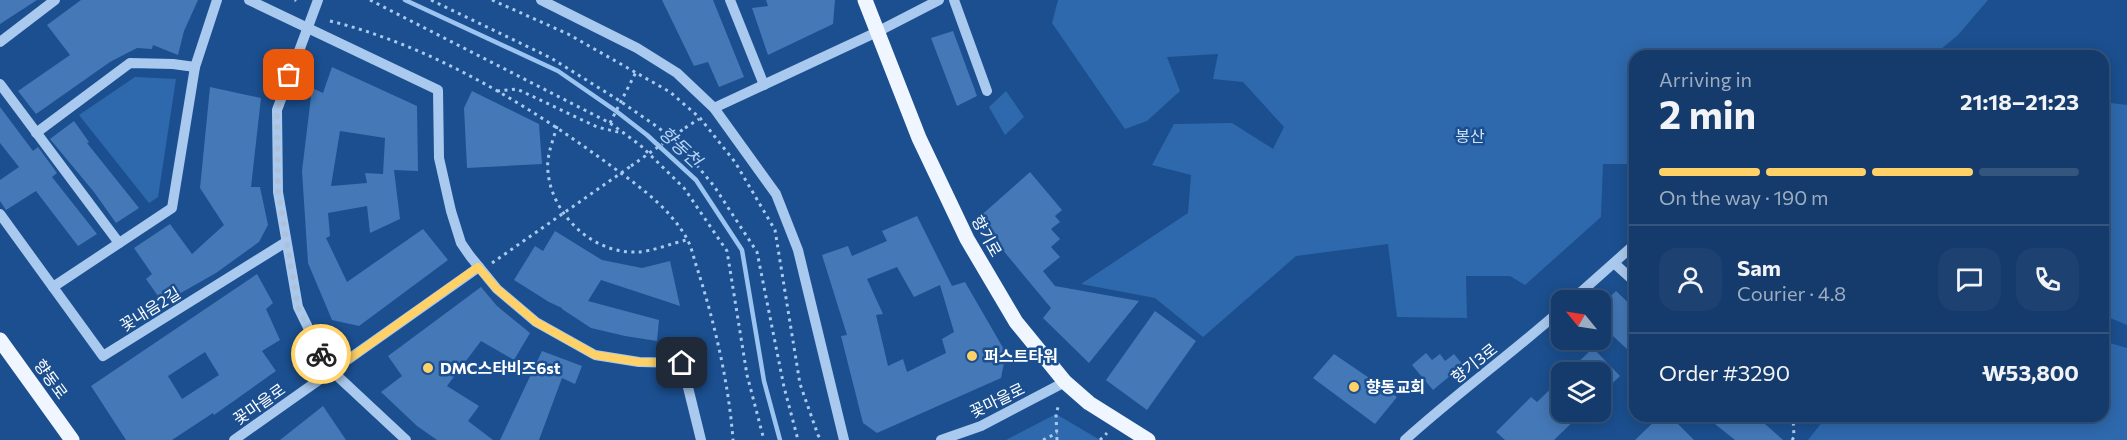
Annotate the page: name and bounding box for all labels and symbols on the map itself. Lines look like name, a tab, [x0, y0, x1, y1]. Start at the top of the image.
pin	[263, 49, 314, 100]
water label: 향동천	[655, 121, 708, 173]
park label: 봉산	[1455, 126, 1485, 145]
street label: 향기로	[968, 212, 1007, 260]
street label: 꽃내음2길	[116, 283, 184, 335]
north arrow	[1551, 290, 1611, 350]
courier	[291, 324, 351, 384]
pin	[656, 337, 707, 388]
street label: 향기3로	[1447, 339, 1501, 386]
place label: 퍼스트타워	[984, 346, 1058, 365]
marker: 퍼스트타워	[965, 349, 979, 363]
street label: 향동로	[31, 355, 72, 402]
place label: DMC스타비즈6st	[440, 358, 561, 377]
marker: DMC스타비즈6st	[421, 361, 435, 375]
place label: 향동교회	[1366, 377, 1425, 396]
street label: 꽃마을로	[966, 378, 1028, 421]
street label: 꽃마을로	[229, 379, 289, 428]
marker: 향동교회	[1347, 380, 1361, 394]

